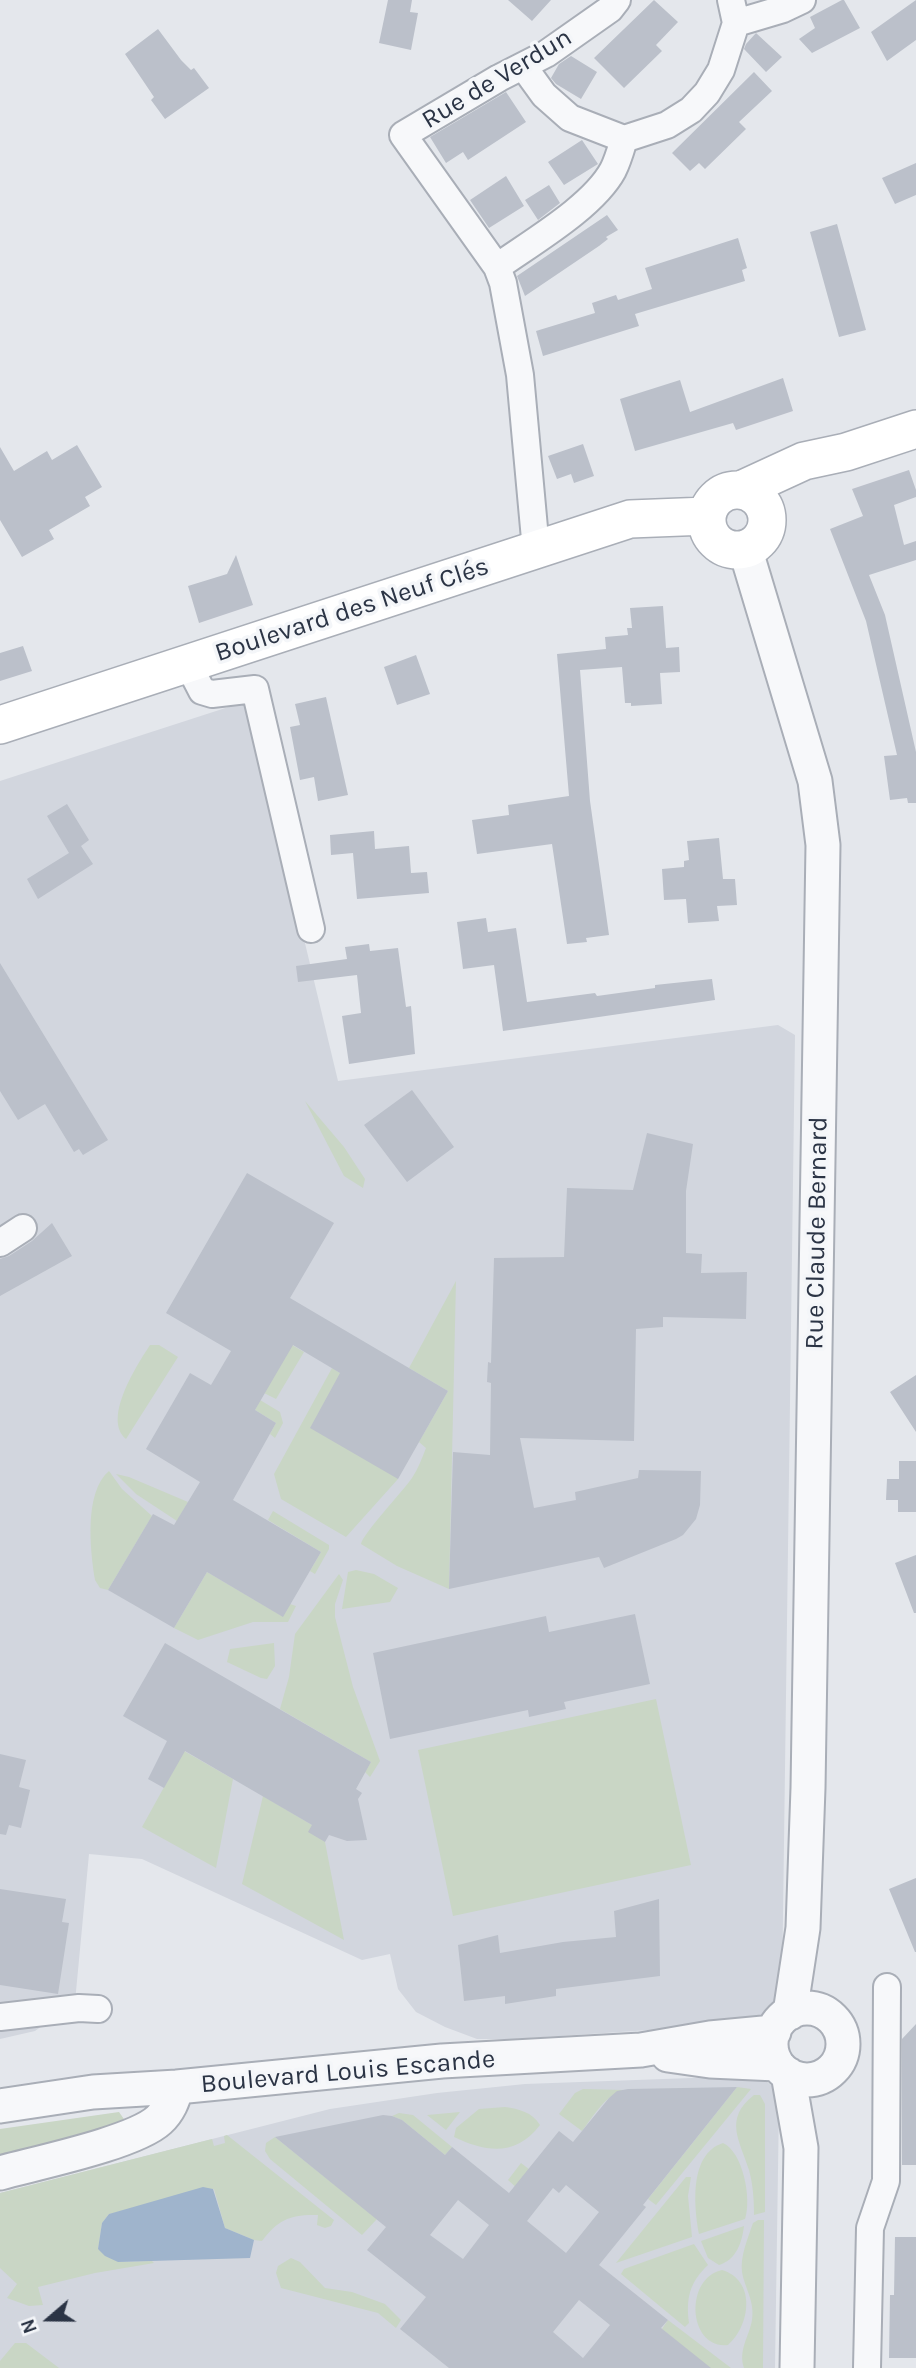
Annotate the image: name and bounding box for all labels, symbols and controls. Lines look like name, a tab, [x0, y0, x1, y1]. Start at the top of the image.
street label: Rue de Verdun	[416, 22, 578, 136]
street label: Boulevard des Neuf Clés	[211, 551, 493, 669]
street label: Rue Claude Bernard	[799, 1116, 835, 1350]
street label: Boulevard Louis Escande	[200, 2044, 496, 2100]
north arrow	[14, 2284, 84, 2354]
text: N	[17, 2316, 42, 2336]

